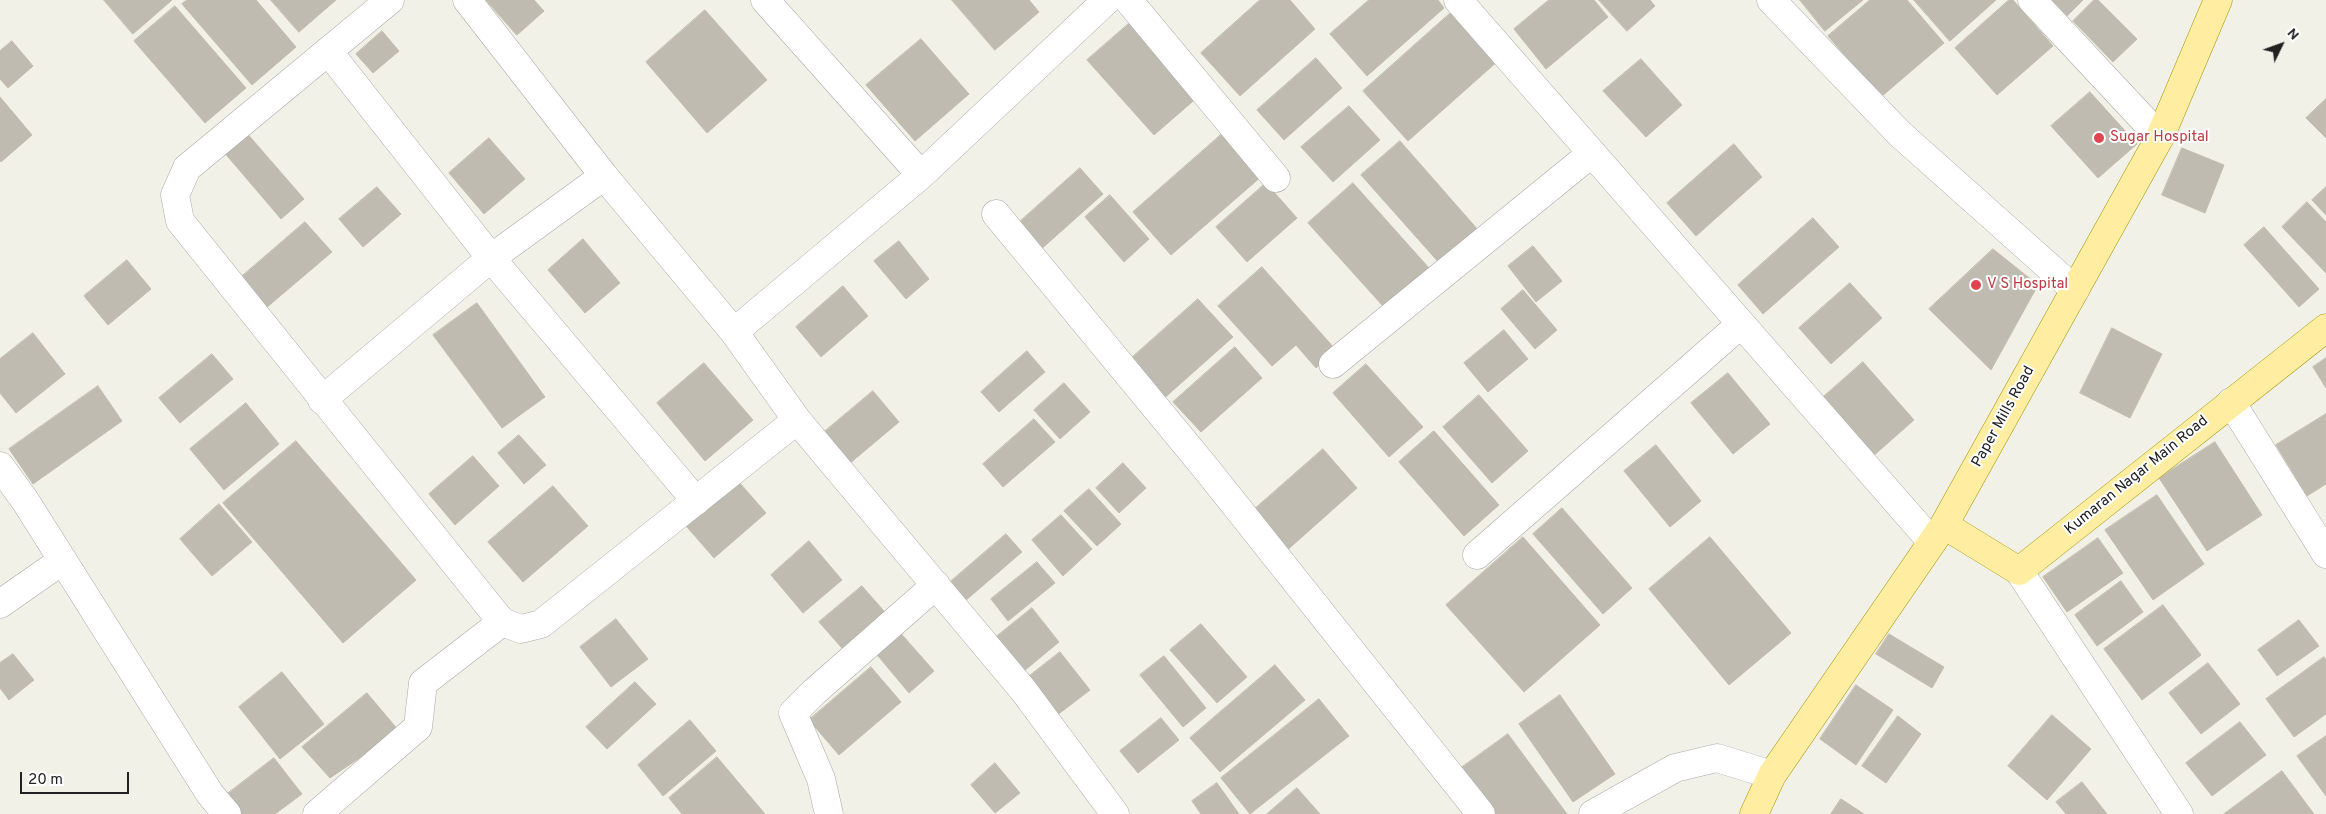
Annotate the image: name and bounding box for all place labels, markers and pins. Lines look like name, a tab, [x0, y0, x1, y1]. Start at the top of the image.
place label: Sugar Hospital	[2110, 129, 2209, 147]
marker: Sugar Hospital	[2092, 131, 2106, 145]
place label: V S Hospital	[1987, 276, 2068, 294]
marker: V S Hospital	[1969, 278, 1983, 292]

